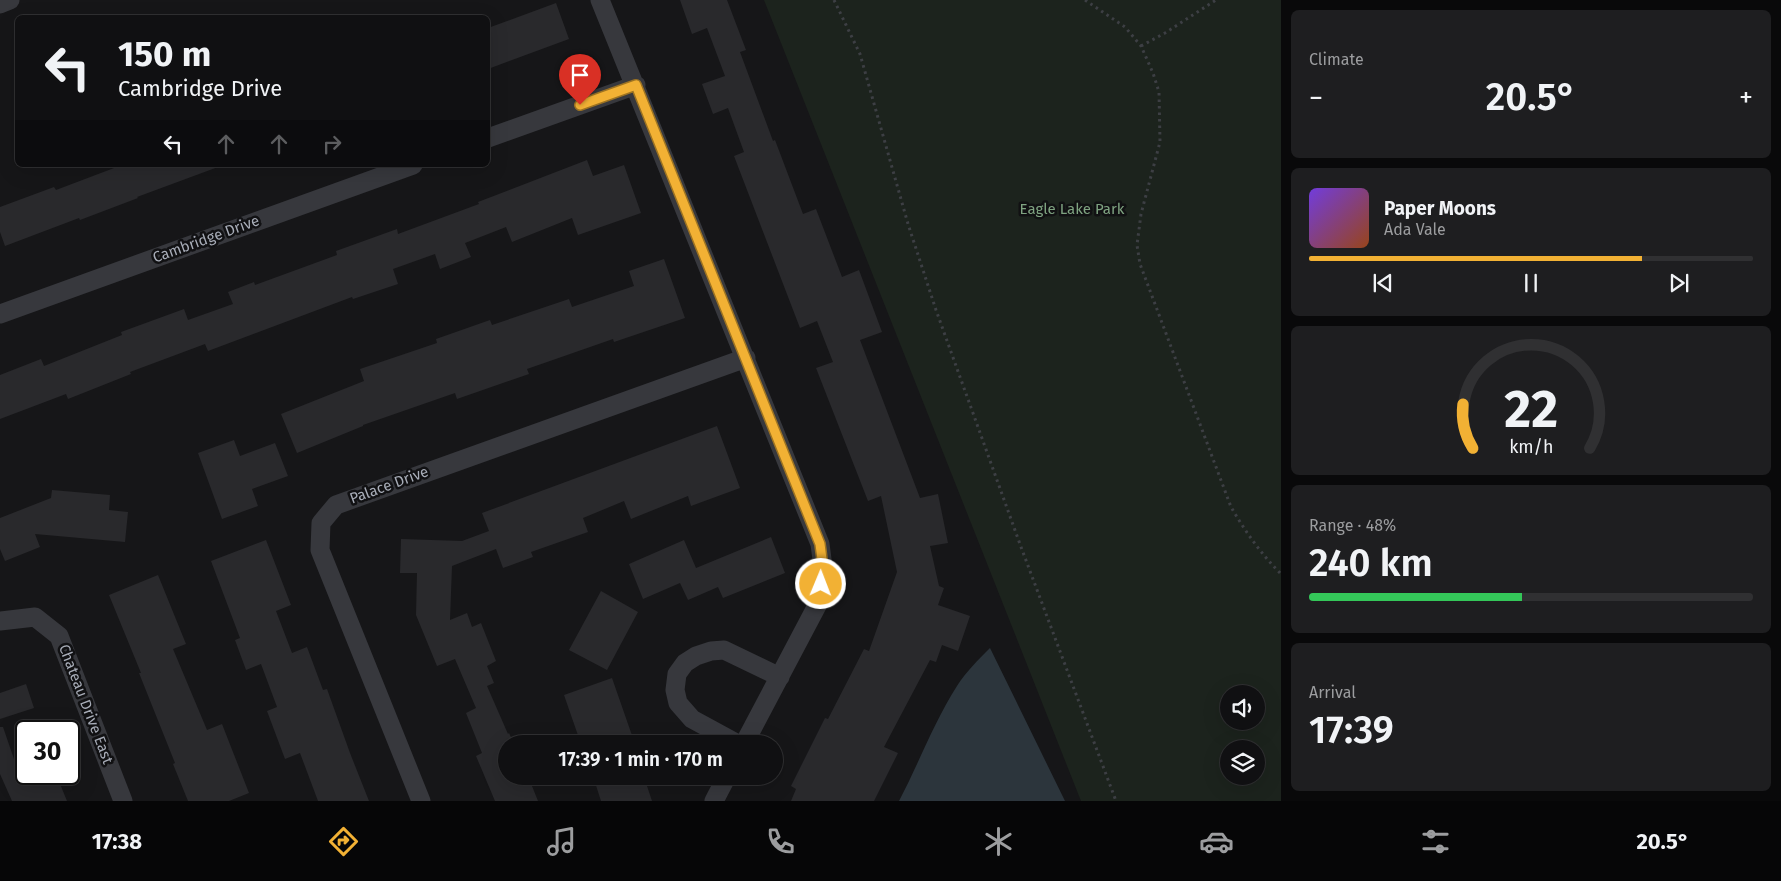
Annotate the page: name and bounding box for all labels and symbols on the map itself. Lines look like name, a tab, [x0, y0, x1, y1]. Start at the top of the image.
pin	[559, 54, 601, 105]
park label: Eagle Lake Park	[1020, 200, 1125, 218]
street label: Cambridge Drive	[150, 211, 262, 267]
street label: Palace Drive	[347, 462, 431, 508]
position arrow	[794, 557, 846, 609]
street label: Chateau Drive East	[55, 642, 117, 767]
speed limit sign: 30	[15, 720, 80, 785]

